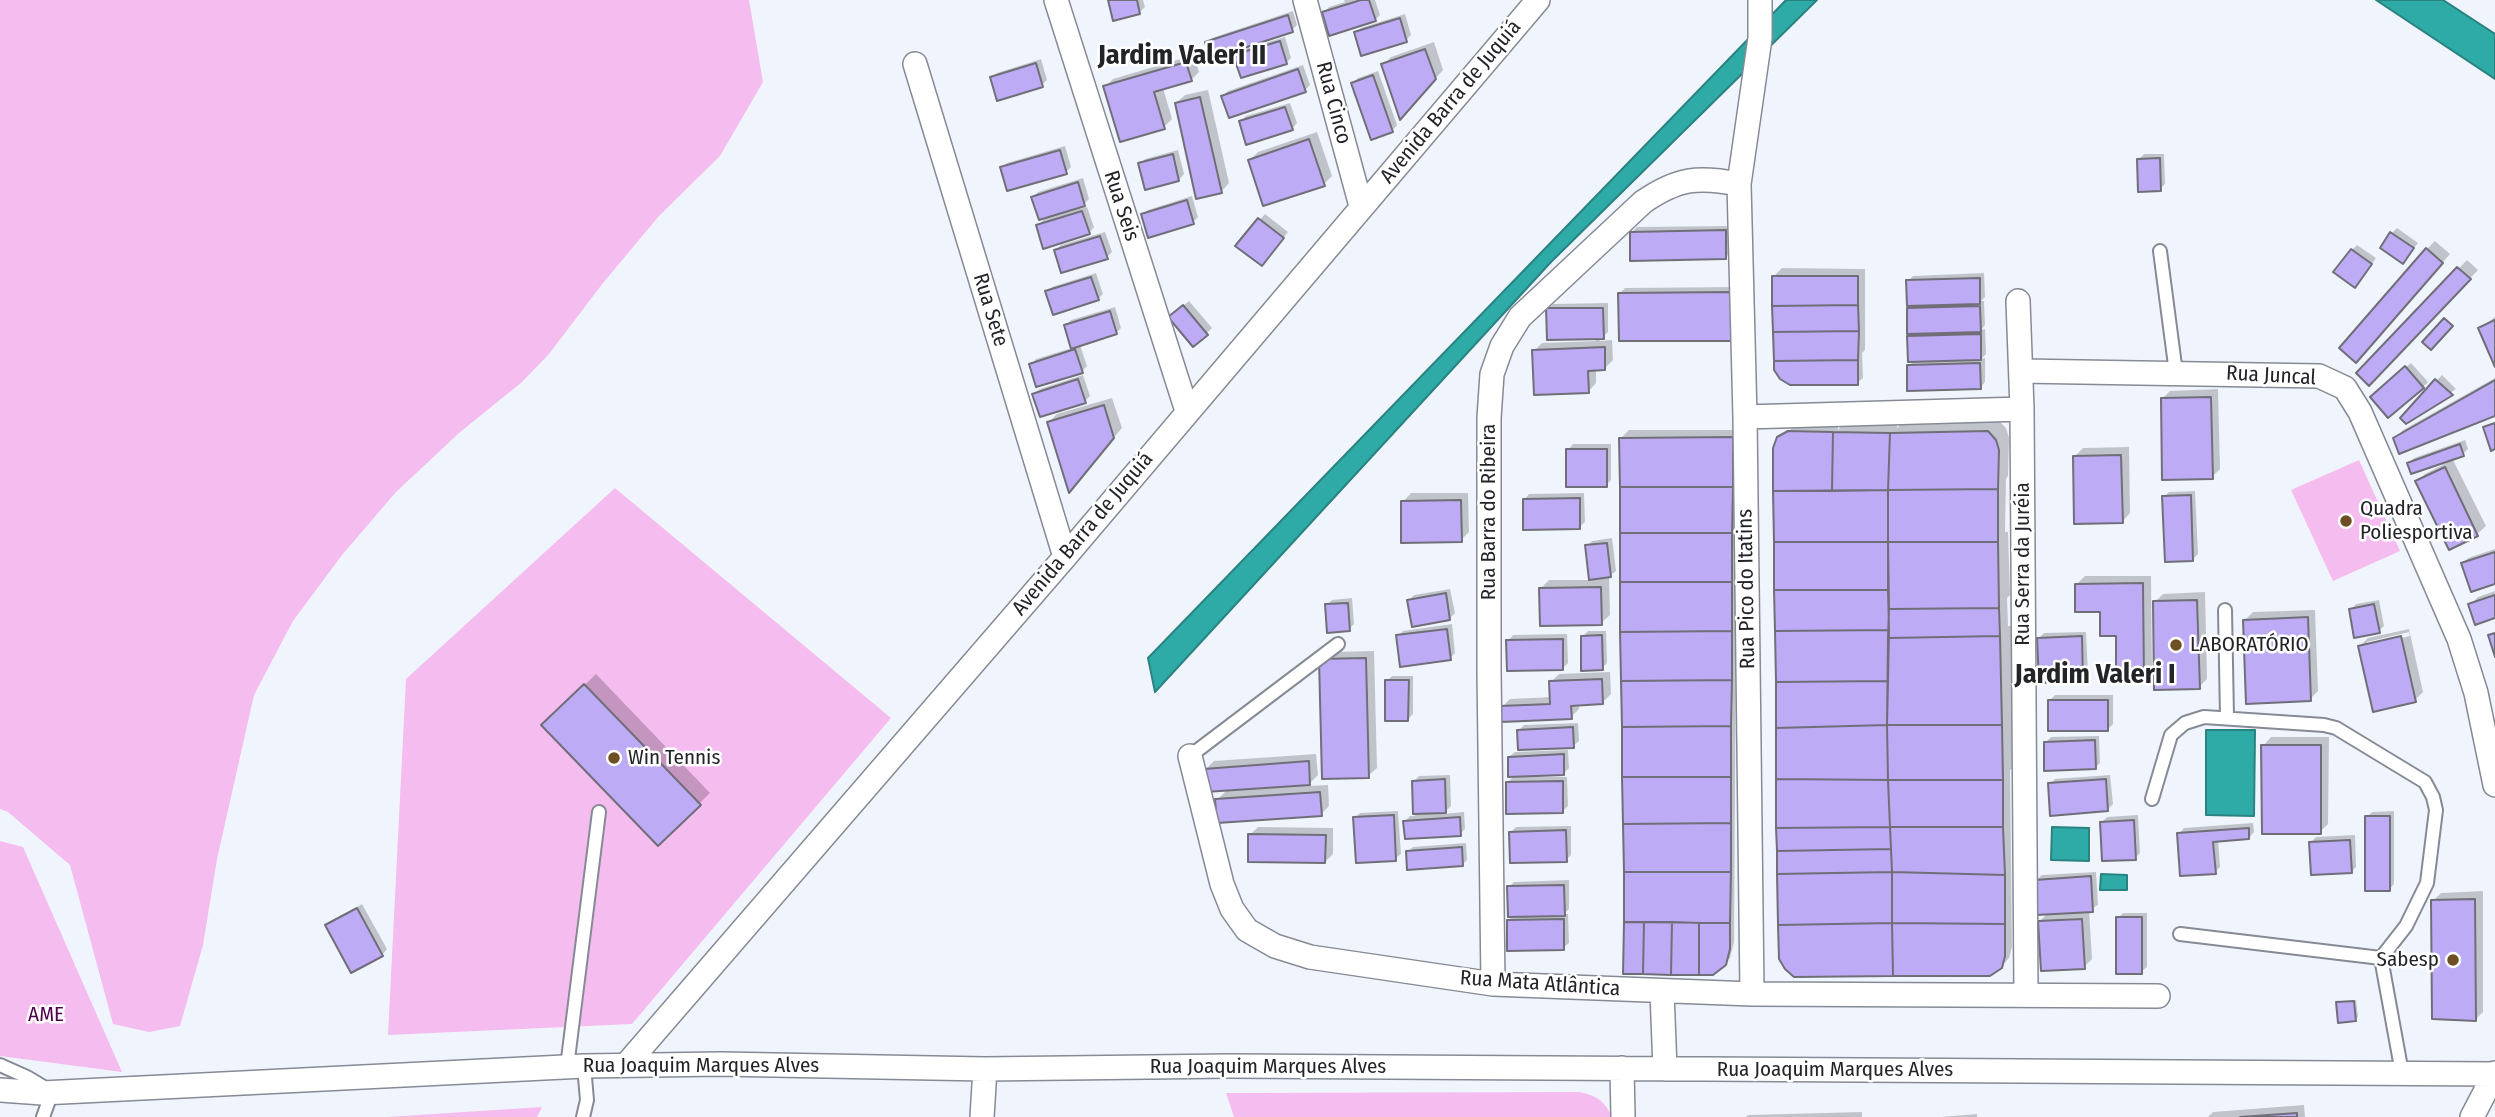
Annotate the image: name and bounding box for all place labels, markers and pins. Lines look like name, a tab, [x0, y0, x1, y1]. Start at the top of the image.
place label: Quadra Poliesportiva	[2360, 496, 2473, 546]
marker: Quadra Poliesportiva	[2338, 513, 2354, 529]
place label: LABORATÓRIO	[2190, 632, 2309, 658]
marker: LABORATÓRIO	[2168, 637, 2184, 653]
place label: Win Tennis	[628, 745, 720, 771]
marker: Win Tennis	[606, 750, 622, 766]
place label: Sabesp	[2377, 947, 2439, 973]
marker: Sabesp	[2445, 952, 2461, 968]

